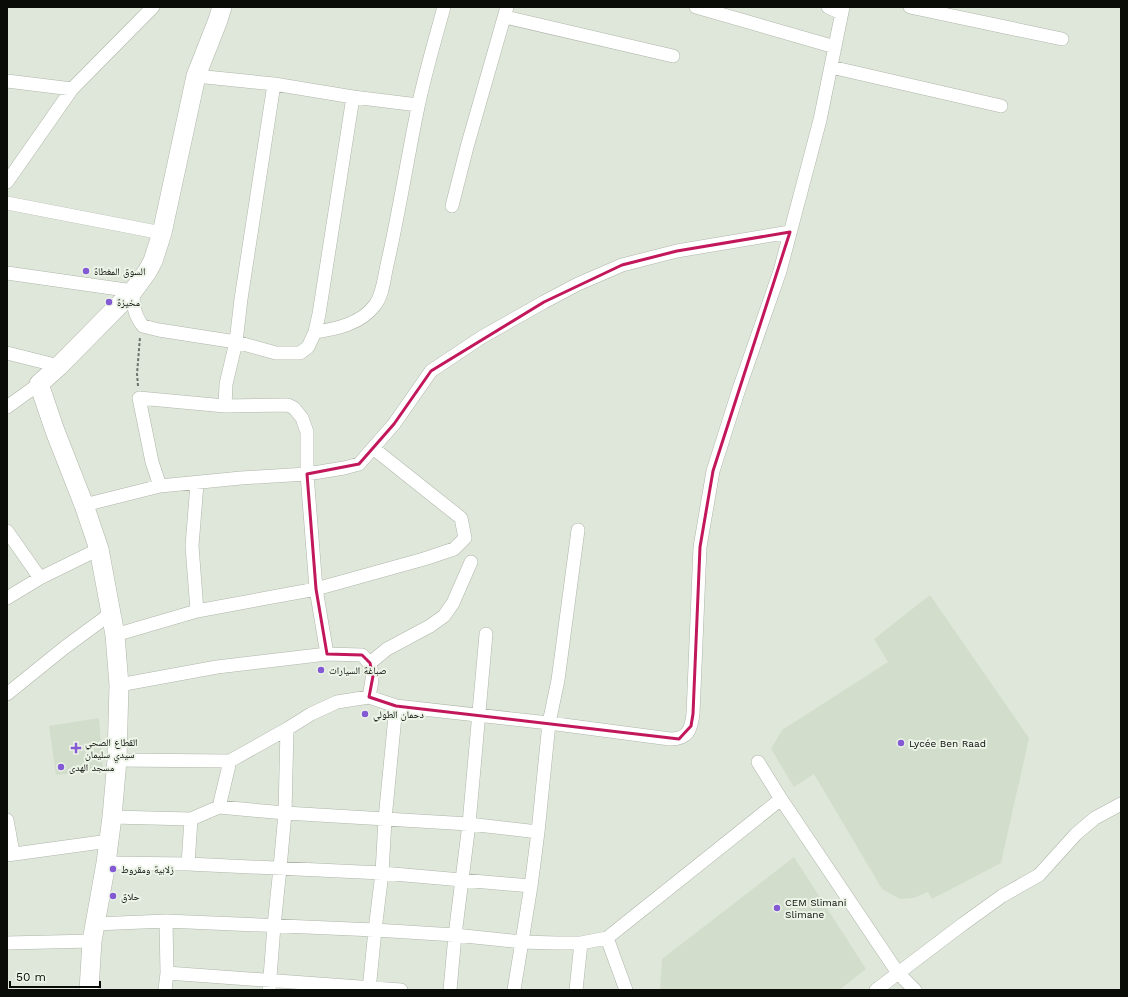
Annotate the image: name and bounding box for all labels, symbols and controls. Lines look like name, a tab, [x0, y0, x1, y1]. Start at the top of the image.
marker: السوق المغطاة	[81, 266, 91, 276]
place label: السوق المغطاة	[94, 266, 145, 278]
marker: مخيزة	[104, 297, 114, 307]
place label: مخيزة	[117, 297, 140, 308]
marker: صباغة السيارات	[316, 665, 326, 675]
place label: صباغة السيارات	[329, 665, 387, 676]
marker: دحمان الطولي	[360, 709, 370, 719]
place label: دحمان الطولي	[373, 709, 424, 722]
place label: القطاع الصحي سيدي سليمان	[85, 737, 137, 762]
marker: Lycée Ben Raad	[896, 738, 906, 748]
place label: Lycée Ben Raad	[909, 738, 986, 749]
marker: القطاع الصحي سيدي سليمان	[70, 742, 82, 754]
marker: مسجد الهدى	[56, 762, 66, 772]
place label: مسجد الهدى	[69, 762, 115, 774]
marker: زلابية ومقروط	[108, 864, 118, 874]
place label: زلابية ومقروط	[121, 864, 174, 875]
marker: حلاق	[108, 891, 118, 901]
place label: حلاق	[121, 891, 141, 903]
place label: CEM Slimani Slimane	[785, 897, 846, 920]
marker: CEM Slimani Slimane	[772, 903, 782, 913]
scale bar	[10, 963, 100, 989]
text: 50 m	[16, 970, 46, 984]

